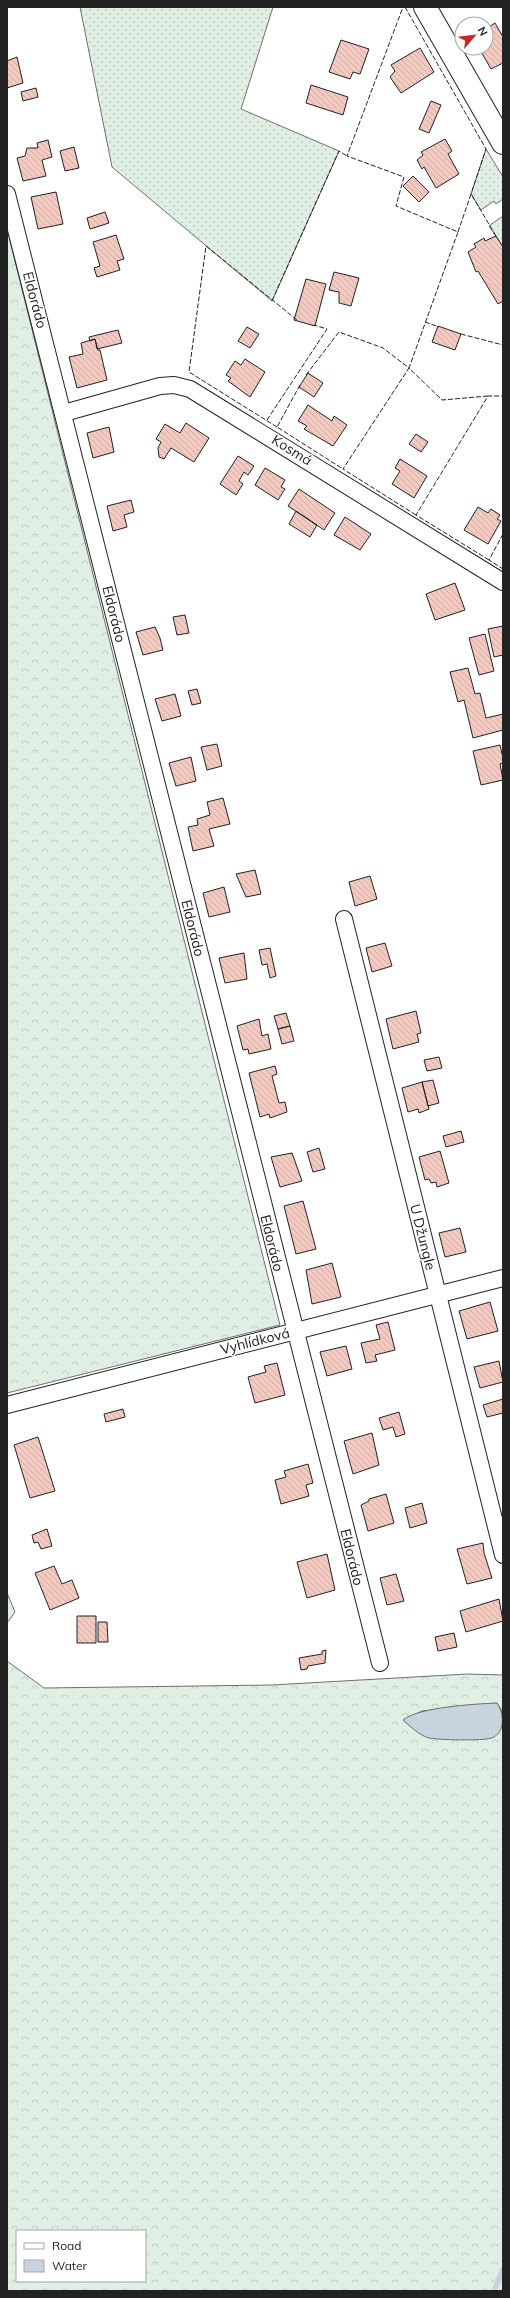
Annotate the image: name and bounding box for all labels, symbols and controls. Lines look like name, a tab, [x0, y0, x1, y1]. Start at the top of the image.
north arrow	[454, 16, 494, 56]
text: N	[475, 24, 491, 38]
street label: Eldorádo	[19, 270, 51, 330]
street label: Kosmá	[268, 431, 316, 469]
street label: Eldorádo	[98, 584, 130, 644]
street label: Eldorádo	[177, 898, 209, 958]
street label: U Džungle	[406, 1202, 440, 1272]
street label: Eldorádo	[256, 1213, 288, 1273]
street label: Vyhlídková	[218, 1324, 292, 1358]
street label: Eldorádo	[336, 1527, 368, 1587]
legend	[16, 2230, 146, 2282]
text: Road	[52, 2238, 81, 2253]
text: Water	[52, 2258, 88, 2273]

